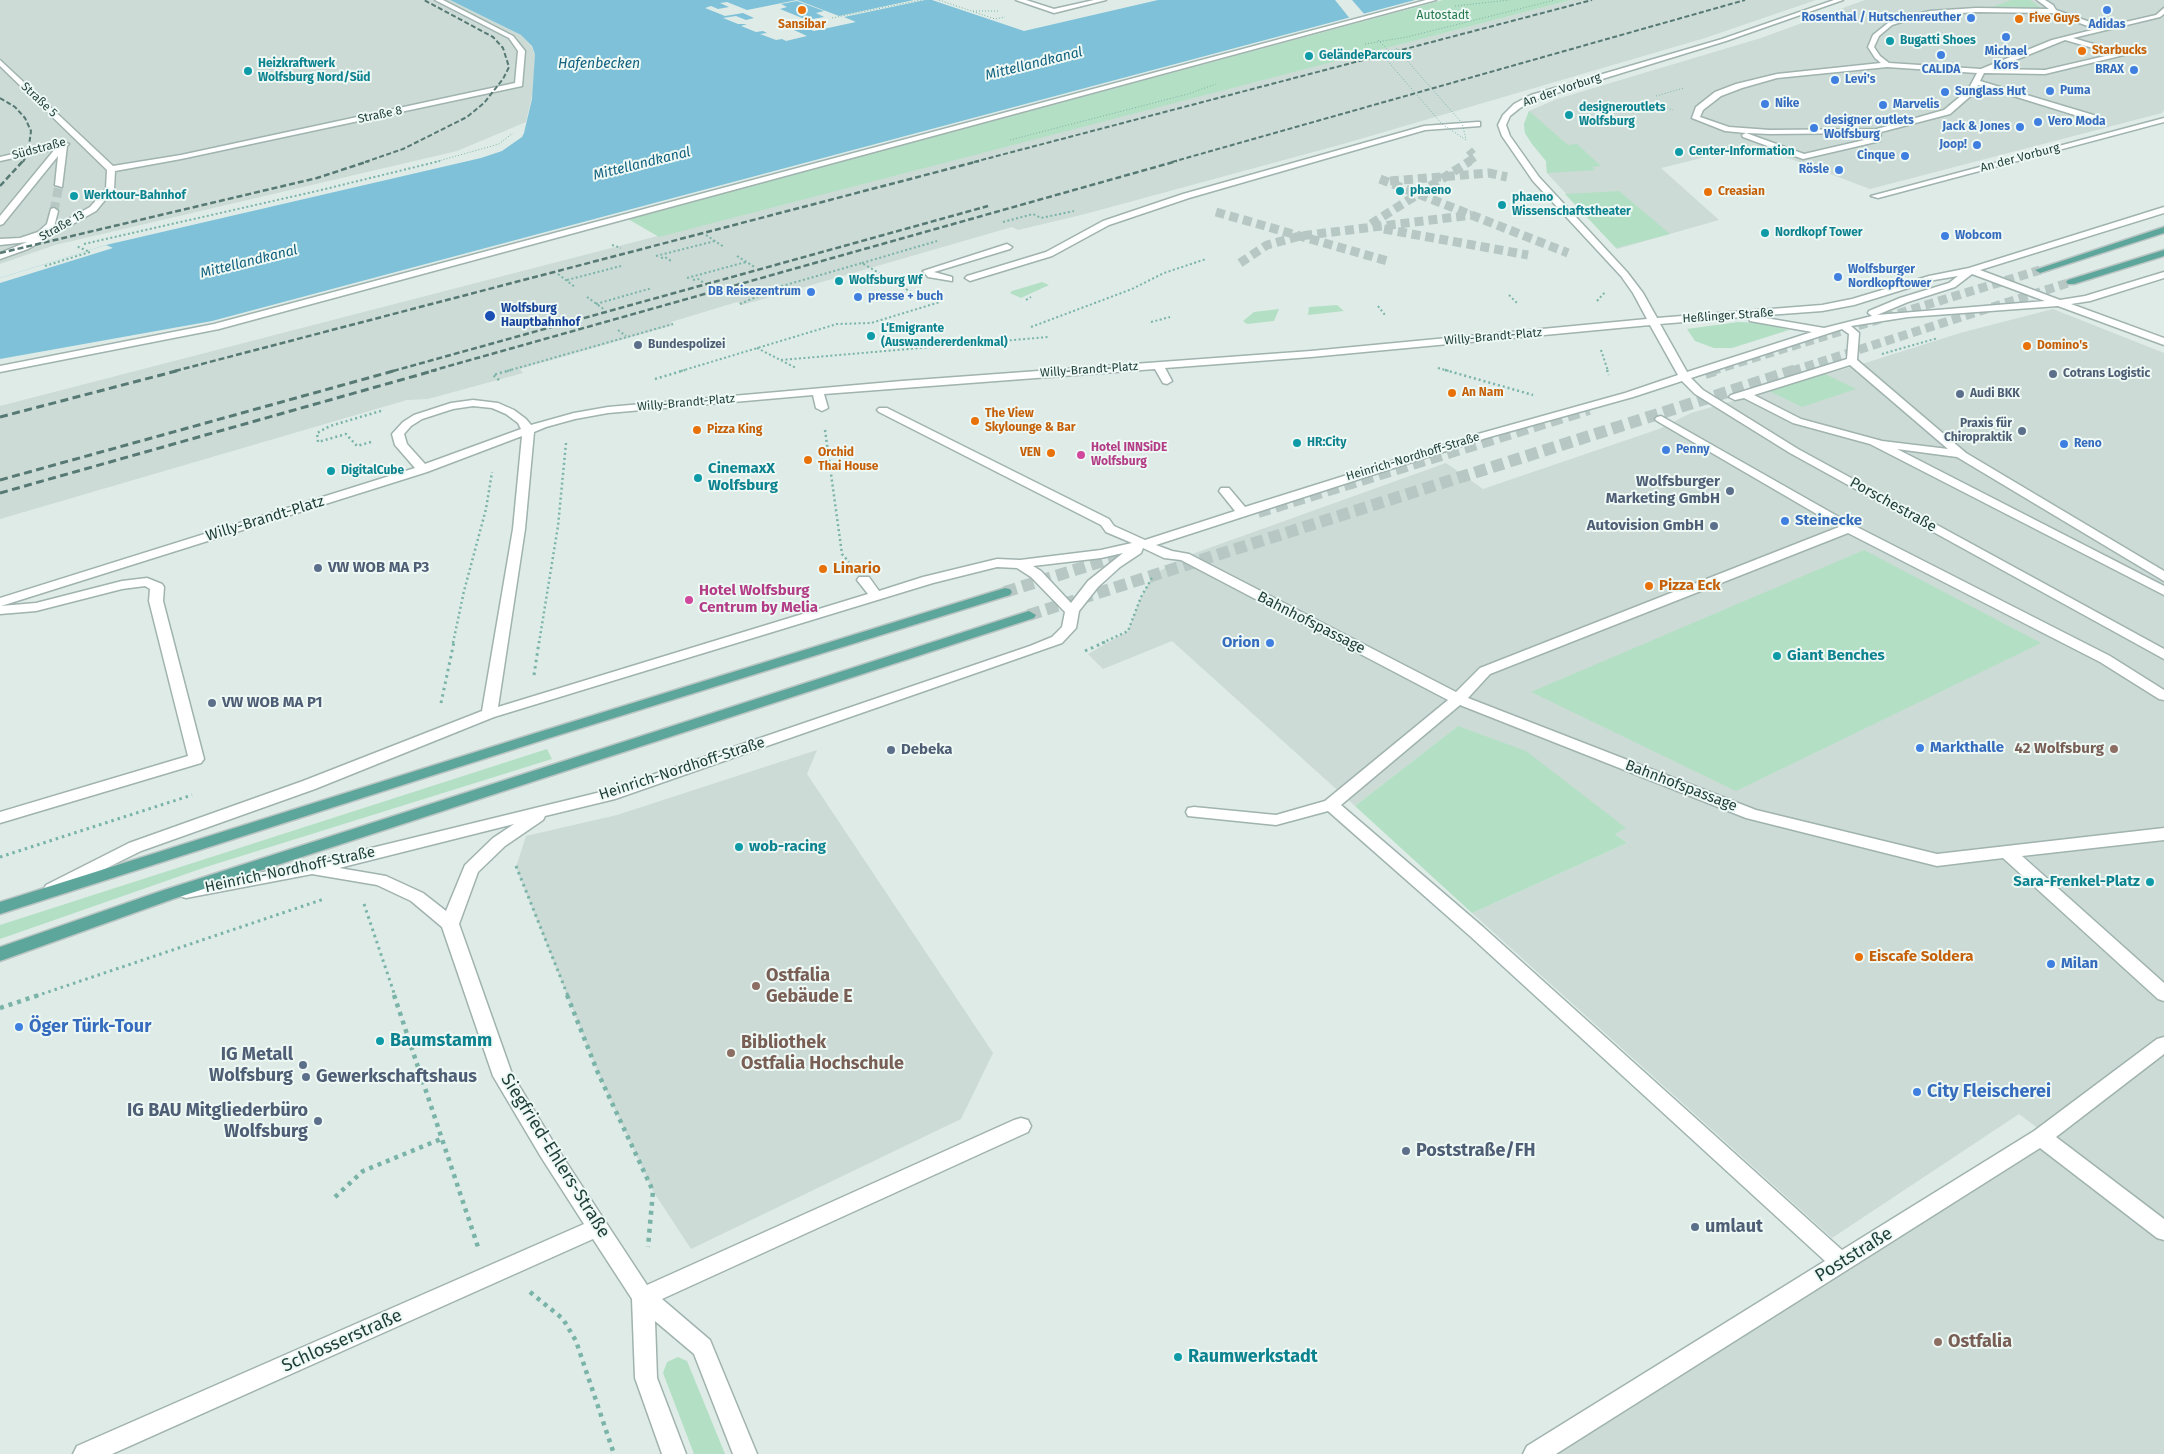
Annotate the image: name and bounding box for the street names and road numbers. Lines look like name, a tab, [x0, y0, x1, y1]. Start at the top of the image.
street label: An der Vorburg	[1521, 70, 1603, 110]
street label: Straße 5	[18, 80, 60, 120]
street label: Straße 8	[356, 103, 404, 127]
street label: Südstraße	[11, 135, 67, 163]
street label: An der Vorburg	[1979, 141, 2061, 175]
street label: Straße 13	[37, 208, 87, 244]
street label: Heßlinger Straße	[1682, 306, 1774, 326]
street label: Willy-Brandt-Platz	[1443, 326, 1543, 348]
street label: Willy-Brandt-Platz	[1040, 359, 1138, 381]
street label: Willy-Brandt-Platz	[636, 392, 736, 414]
street label: Heinrich-Nordhoff-Straße	[1345, 430, 1481, 484]
street label: Porschestraße	[1846, 474, 1940, 536]
street label: Willy-Brandt-Platz	[204, 492, 326, 546]
street label: Bahnhofspassage	[1254, 588, 1368, 658]
street label: Heinrich-Nordhoff-Straße	[597, 734, 767, 804]
street label: Bahnhofspassage	[1622, 756, 1740, 816]
street label: Heinrich-Nordhoff-Straße	[203, 843, 377, 897]
street label: Siegfried-Ehlers-Straße	[496, 1070, 614, 1242]
street label: Poststraße	[1811, 1223, 1897, 1287]
street label: Schlosserstraße	[279, 1305, 405, 1377]

